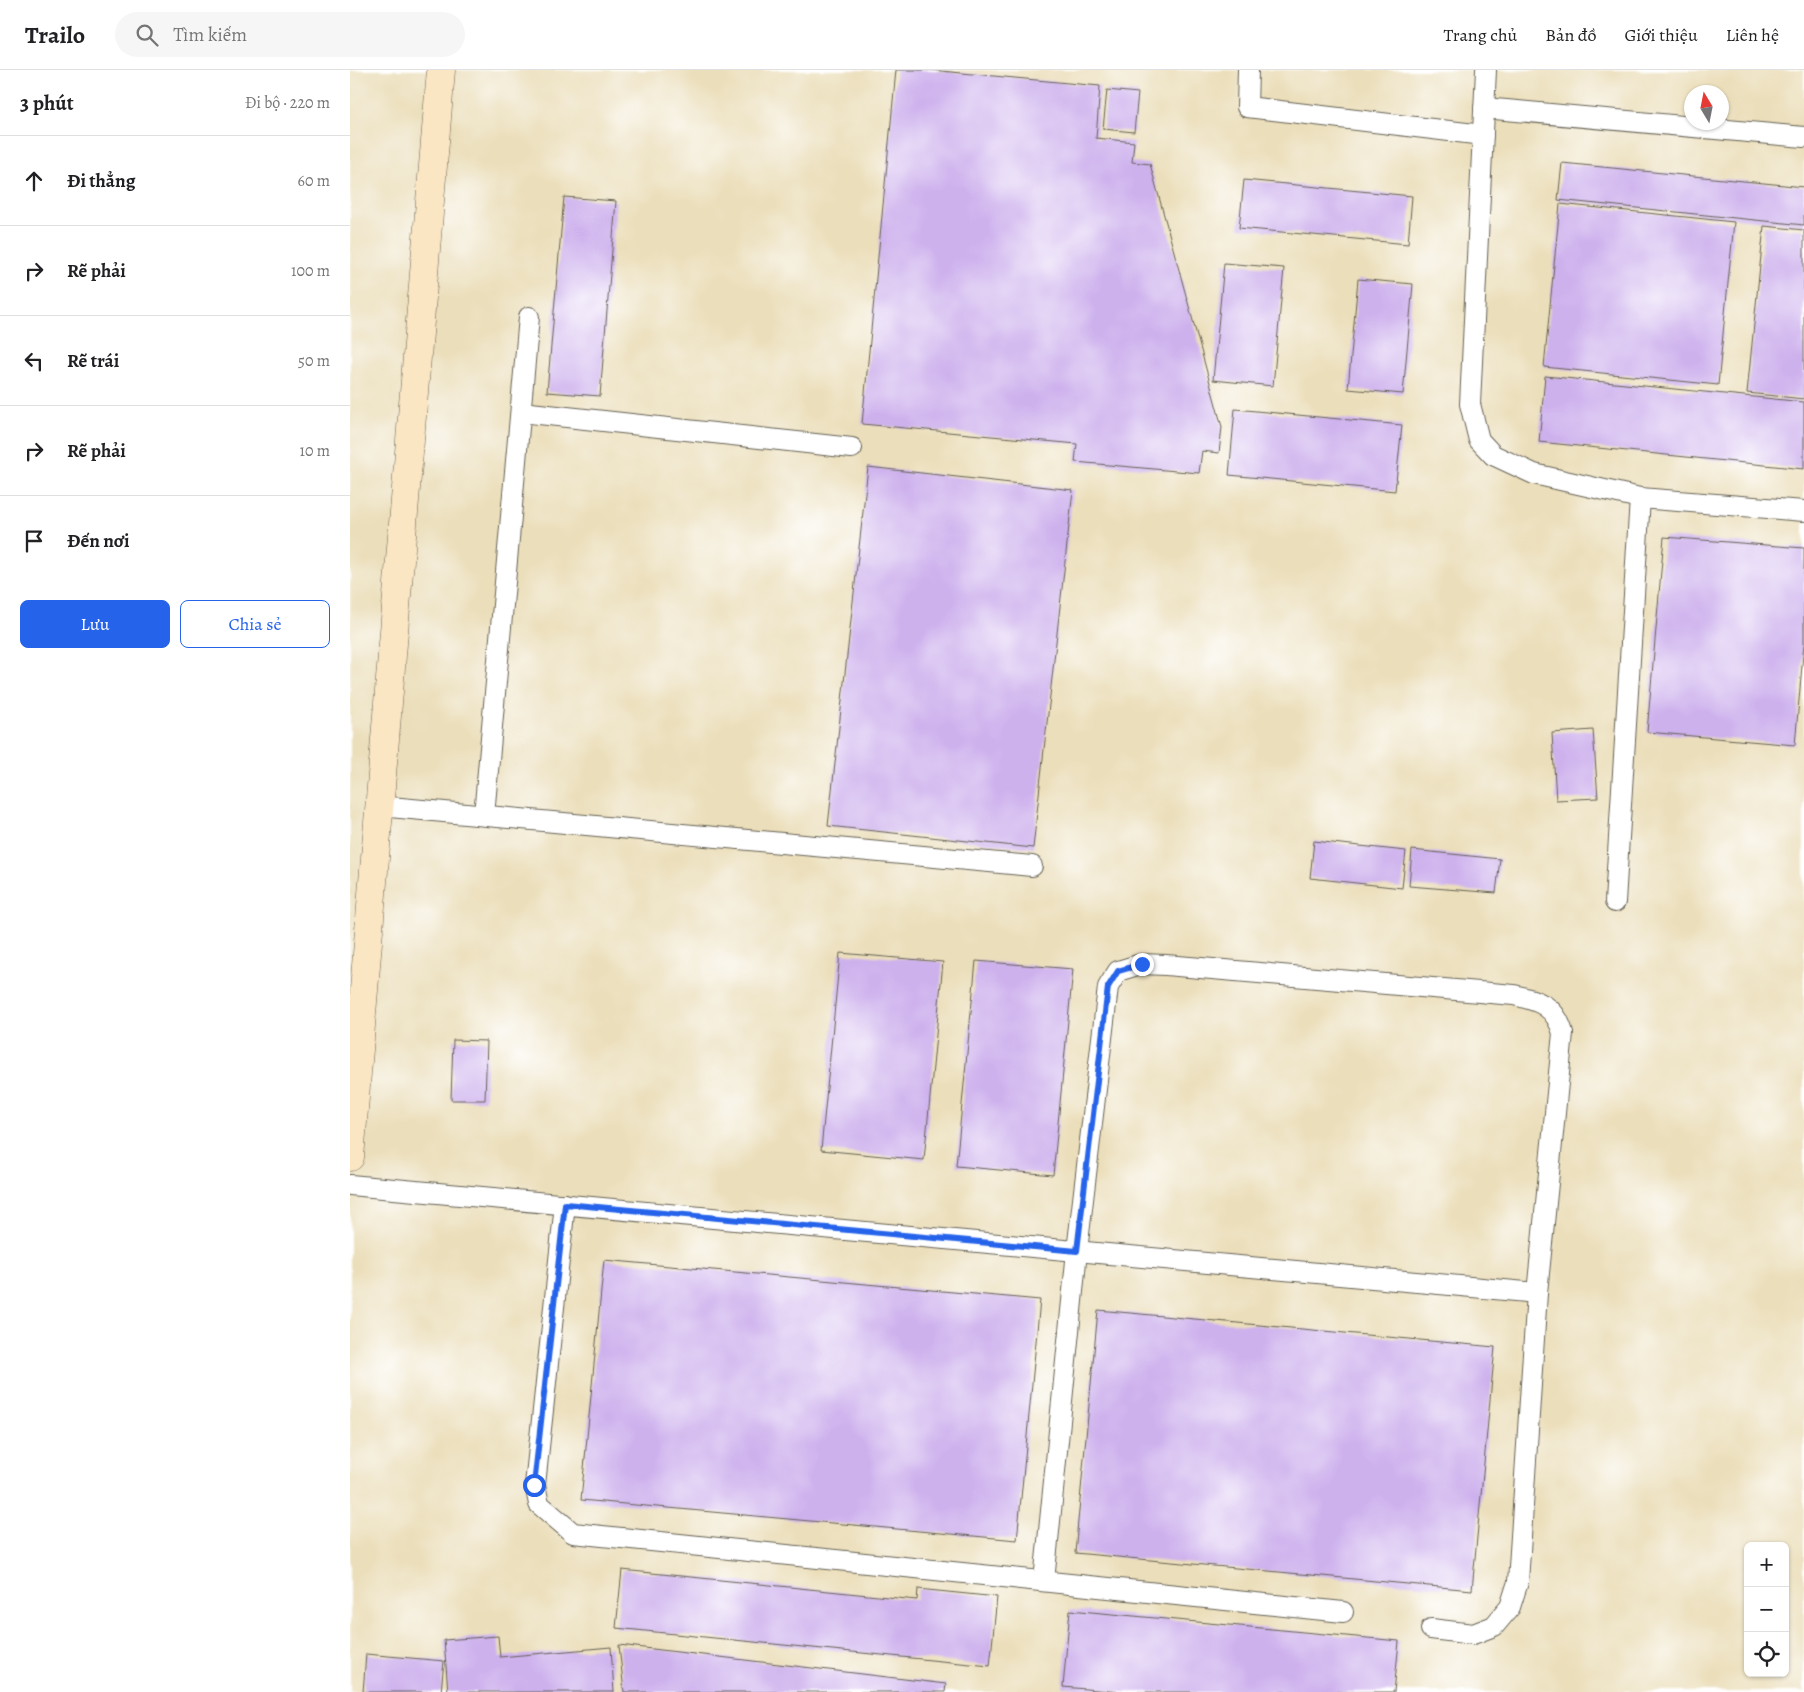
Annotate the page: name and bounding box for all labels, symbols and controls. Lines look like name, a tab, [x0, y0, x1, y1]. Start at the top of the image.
search box	[115, 12, 465, 57]
text: Trailo	[25, 19, 85, 51]
icon: search	[133, 21, 161, 49]
text: Tìm kiếm	[173, 22, 247, 48]
text: Trang chủ	[1443, 23, 1517, 47]
text: Bản đồ	[1545, 23, 1597, 47]
text: Giới thiệu	[1625, 23, 1698, 47]
text: Liên hệ	[1726, 23, 1779, 47]
north arrow	[1684, 85, 1729, 130]
text: 3 phút	[20, 89, 74, 117]
text: Đi bộ · 220 m	[245, 92, 330, 114]
icon: ahead	[20, 167, 48, 195]
text: Đi thẳng	[67, 168, 135, 194]
text: 60 m	[298, 170, 330, 192]
icon: right	[20, 257, 48, 285]
text: Rẽ phải	[67, 258, 126, 284]
text: 100 m	[291, 260, 330, 282]
icon: left	[20, 347, 48, 375]
text: Rẽ trái	[67, 348, 119, 374]
text: 50 m	[298, 350, 330, 372]
icon: right	[20, 437, 48, 465]
text: Rẽ phải	[67, 438, 126, 464]
text: 10 m	[300, 440, 330, 462]
icon: arrive	[20, 527, 48, 555]
text: Đến nơi	[67, 528, 129, 554]
button: Lưu	[20, 600, 170, 648]
button: Chia sẻ	[180, 600, 330, 648]
route end	[1131, 953, 1154, 976]
route start	[523, 1474, 546, 1497]
map controls	[1744, 1542, 1789, 1677]
button: +	[1744, 1542, 1789, 1587]
button: −	[1744, 1587, 1789, 1632]
button: locate	[1744, 1632, 1789, 1677]

